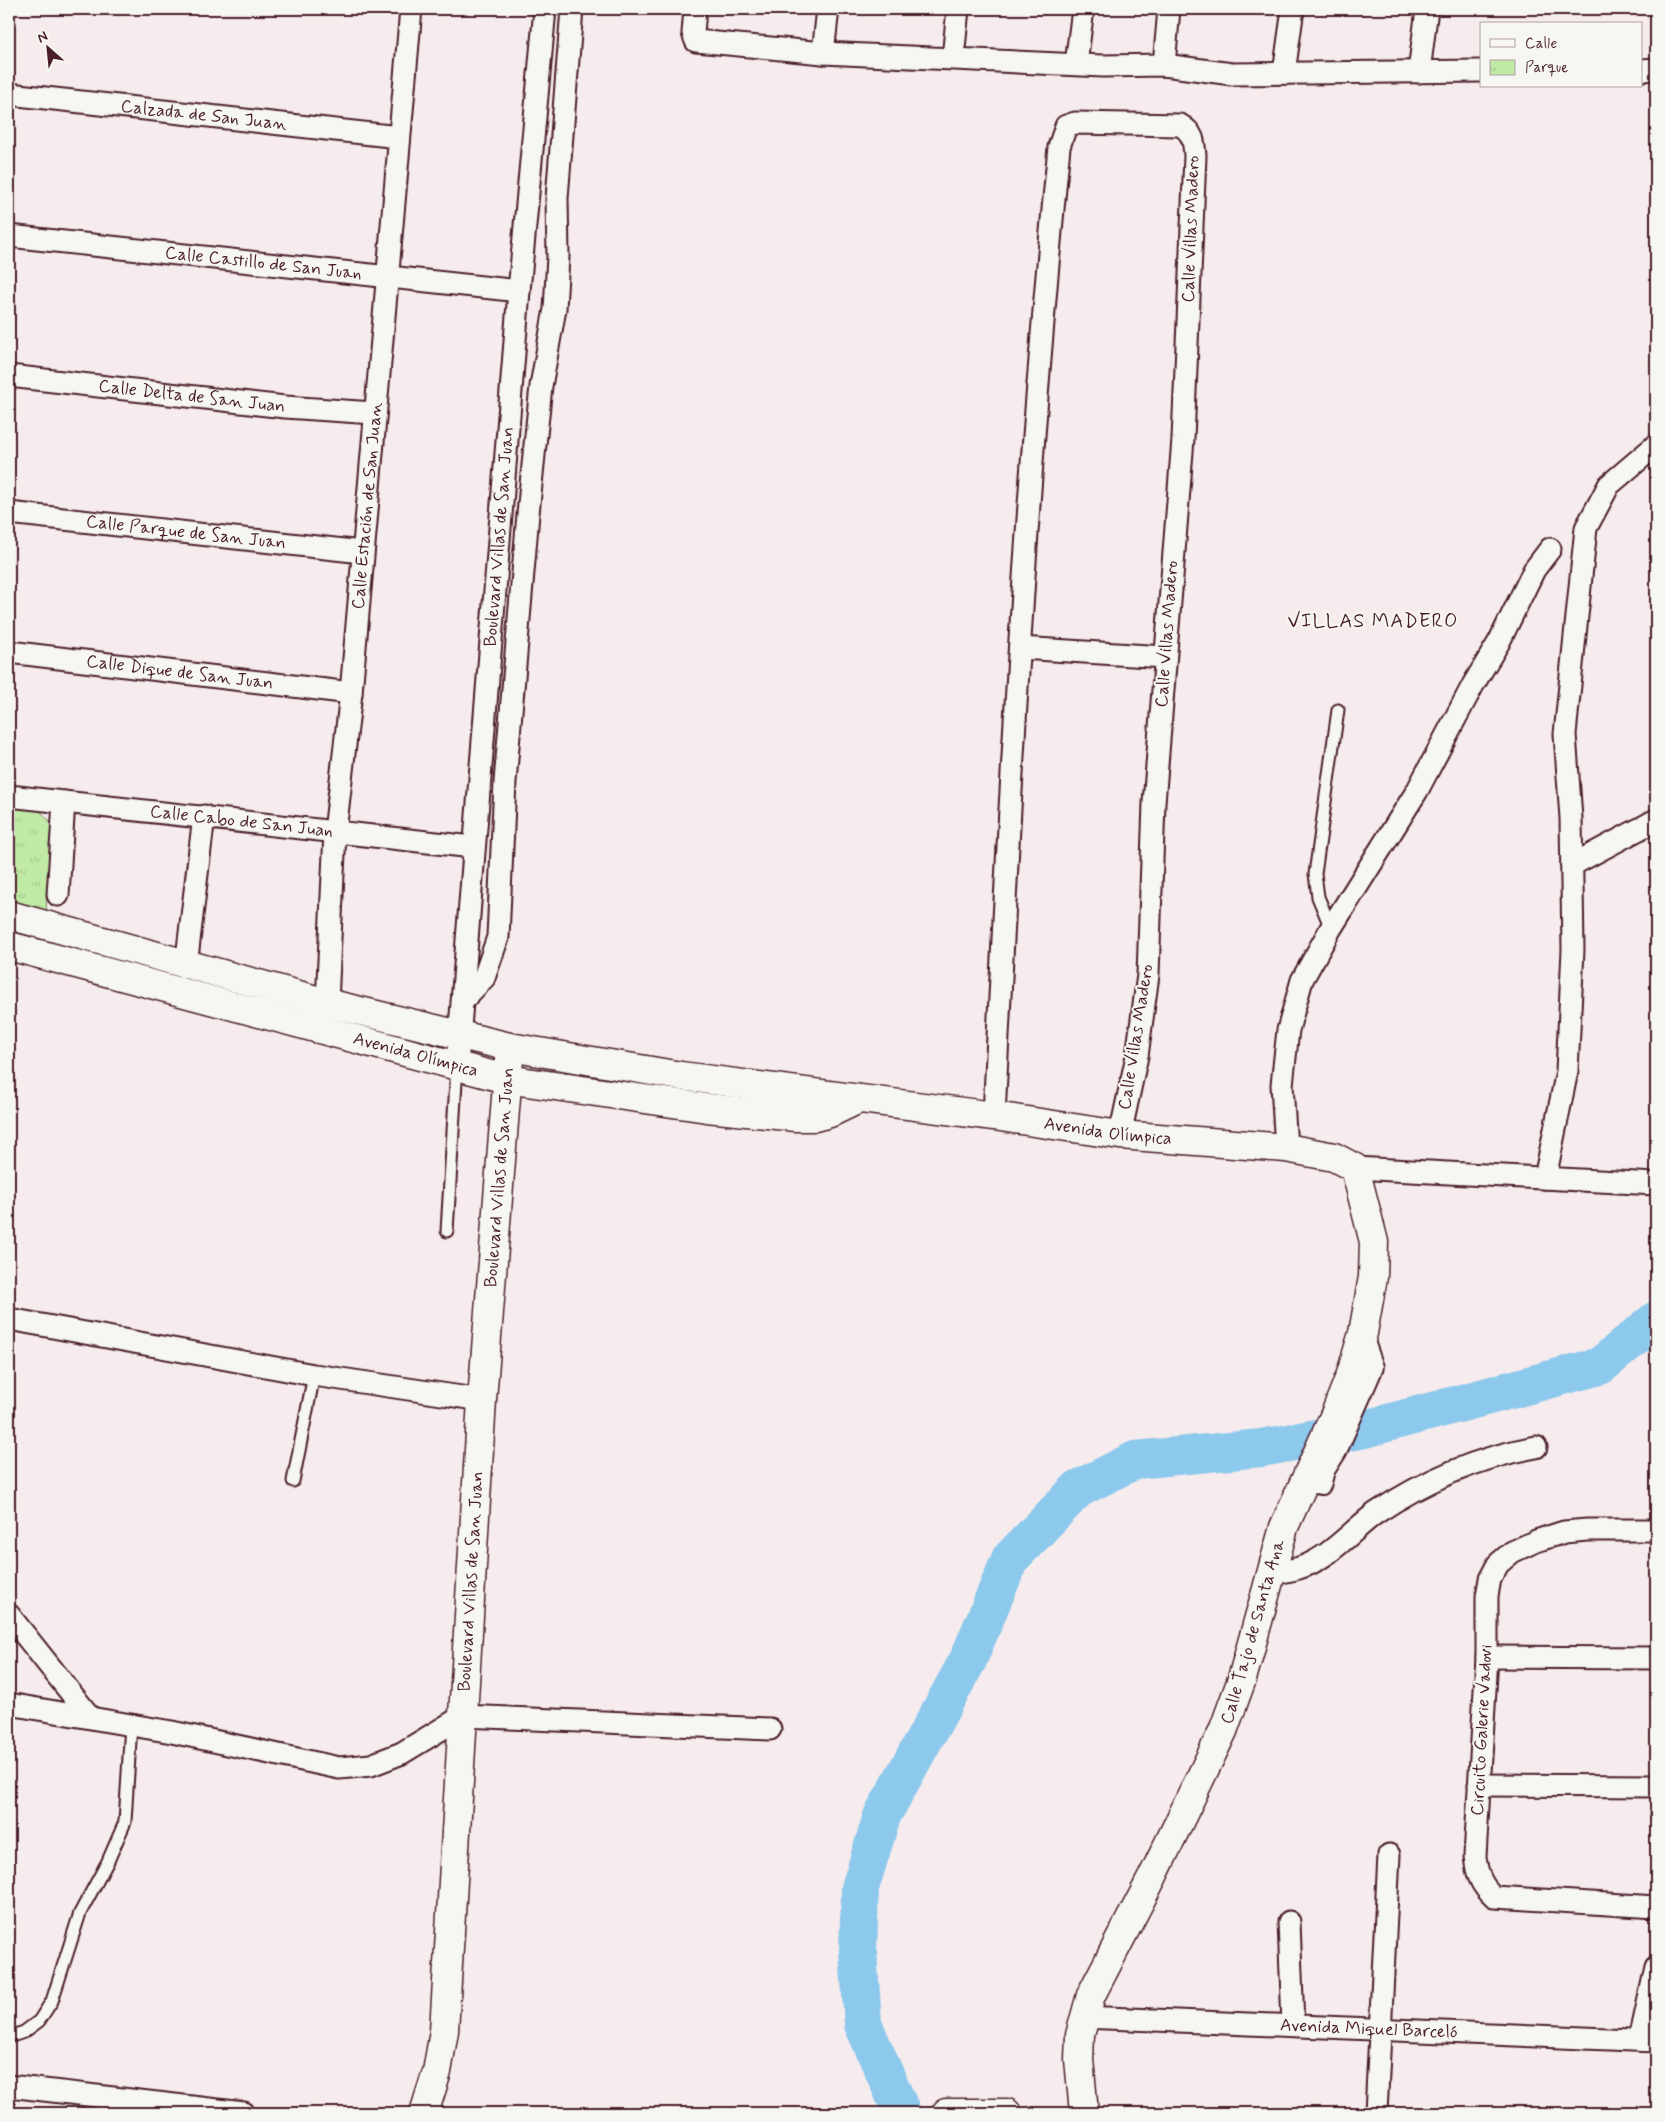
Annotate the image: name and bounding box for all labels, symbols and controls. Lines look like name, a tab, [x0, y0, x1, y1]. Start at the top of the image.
north arrow	[22, 22, 72, 72]
legend	[1480, 22, 1642, 88]
text: N	[34, 27, 51, 47]
text: Calle	[1525, 34, 1557, 54]
text: Parque	[1525, 58, 1568, 78]
street label: Calzada de San Juan	[120, 94, 288, 137]
street label: Calle Villas Madero	[1176, 155, 1206, 303]
street label: Calle Castillo de San Juan	[164, 241, 363, 286]
street label: Calle Delta de San Juan	[97, 374, 287, 419]
street label: Calle Estación de San Juan	[346, 401, 388, 610]
street label: Boulevard Villas de San Juan	[479, 426, 520, 648]
street label: Calle Parque de San Juan	[85, 510, 287, 556]
street label: Calle Villas Madero	[1150, 560, 1184, 708]
district label: VILLAS MADERO	[1287, 608, 1459, 635]
street label: Calle Dique de San Juan	[85, 649, 275, 696]
street label: Calle Cabo de San Juan	[149, 800, 334, 844]
street label: Calle Villas Madero	[1113, 962, 1159, 1112]
street label: Avenida Olímpica	[350, 1027, 481, 1083]
street label: Boulevard Villas de San Juan	[479, 1067, 520, 1288]
street label: Avenida Olímpica	[1042, 1112, 1173, 1151]
street label: Boulevard Villas de San Juan	[452, 1471, 490, 1692]
street label: Calle Tajo de Santa Ana	[1215, 1537, 1291, 1727]
street label: Circuito Galerie Vadovi	[1466, 1644, 1498, 1816]
street label: Avenida Miquel Barceló	[1279, 2013, 1458, 2045]

